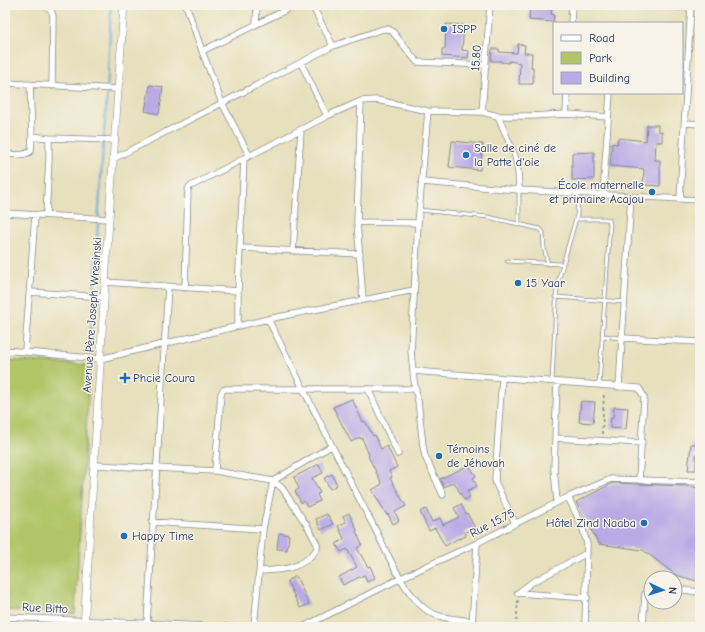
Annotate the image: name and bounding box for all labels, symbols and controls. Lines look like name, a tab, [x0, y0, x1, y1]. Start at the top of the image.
place label: ISPP	[452, 22, 477, 36]
legend	[553, 22, 683, 94]
marker: ISPP	[439, 24, 449, 34]
text: Road	[589, 31, 615, 45]
street label: 15.80	[468, 44, 484, 72]
text: Park	[589, 51, 612, 65]
text: Building	[589, 71, 630, 85]
place label: Salle de ciné de la Patte d'oie	[474, 141, 556, 169]
marker: Salle de ciné de la Patte d'oie	[461, 150, 471, 160]
place label: École maternelle et primaire Acajou	[549, 178, 644, 206]
marker: École maternelle et primaire Acajou	[647, 187, 657, 197]
street label: Avenue Père Joseph Wresinski	[80, 237, 104, 393]
place label: 15 Yaar	[526, 276, 565, 290]
marker: 15 Yaar	[513, 278, 523, 288]
place label: Phcie Coura	[133, 371, 195, 385]
marker: Phcie Coura	[120, 373, 130, 383]
place label: Témoins de Jéhovah	[447, 442, 505, 470]
marker: Témoins de Jéhovah	[434, 451, 444, 461]
street label: Rue 15.75	[467, 506, 517, 540]
place label: Hôtel Zind Naaba	[546, 516, 636, 530]
marker: Hôtel Zind Naaba	[639, 518, 649, 528]
place label: Happy Time	[132, 529, 194, 543]
marker: Happy Time	[119, 531, 129, 541]
north arrow	[643, 570, 683, 610]
text: N	[666, 587, 679, 595]
street label: Rue Bitto	[21, 600, 69, 616]

